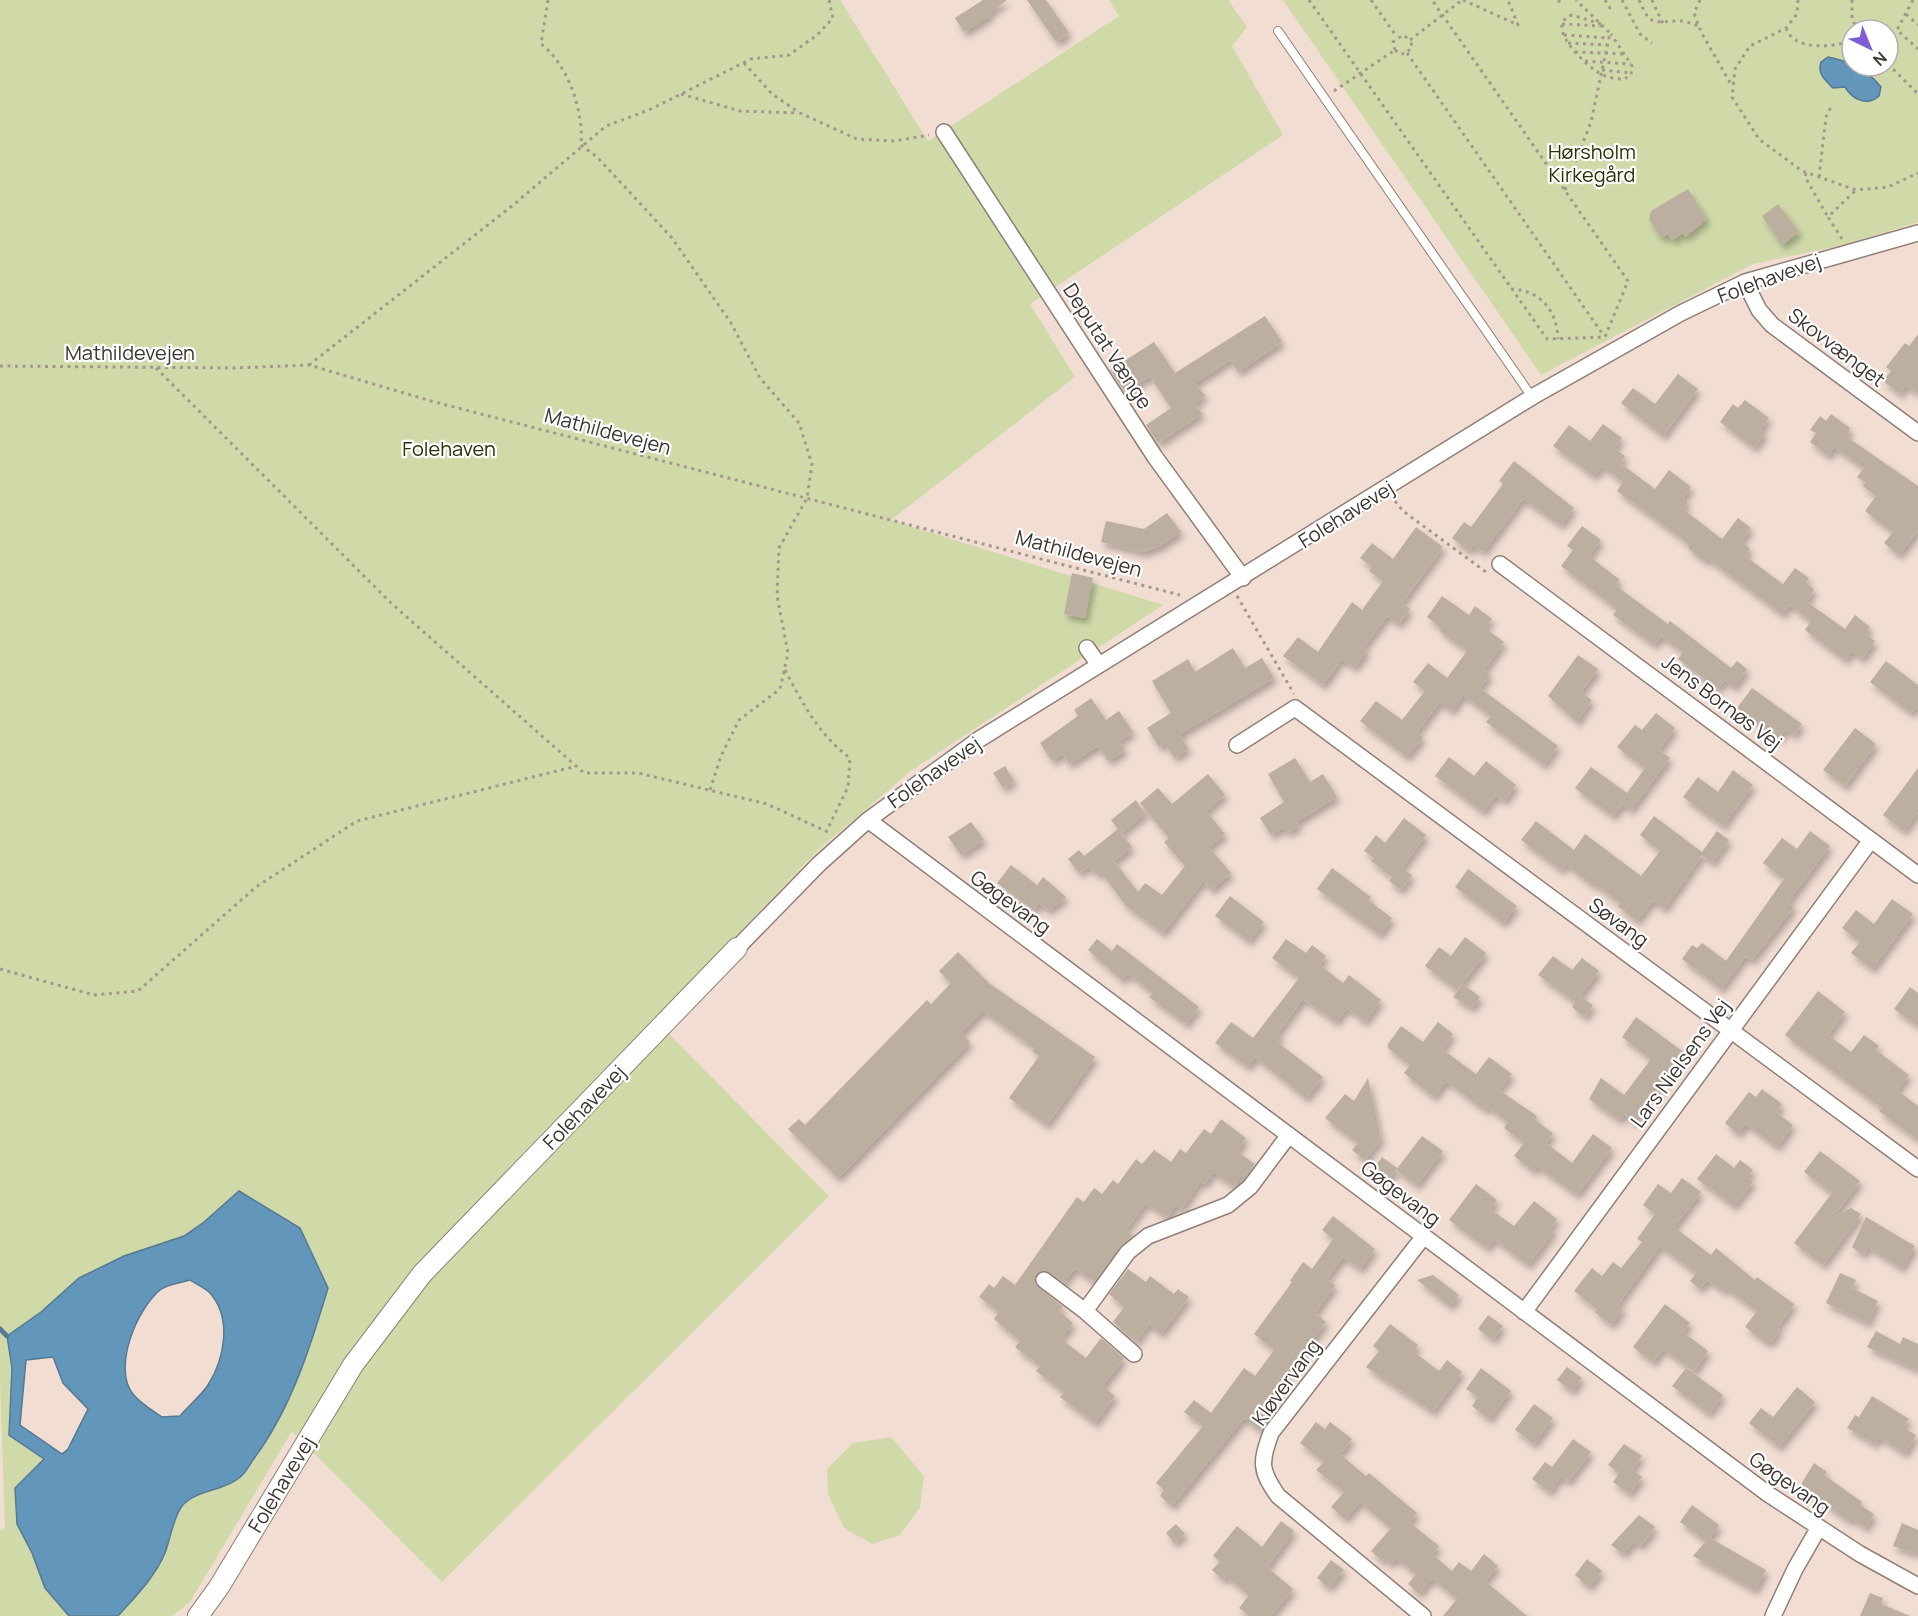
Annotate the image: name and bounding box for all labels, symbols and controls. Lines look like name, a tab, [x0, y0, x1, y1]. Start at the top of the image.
north arrow	[1840, 18, 1900, 78]
text: N	[1869, 47, 1892, 71]
park label: Hørsholm Kirkegård	[1548, 138, 1636, 188]
street label: Folehavevej	[1714, 247, 1824, 309]
street label: Deputat Vænge	[1057, 278, 1159, 414]
street label: Skovvænget	[1783, 302, 1891, 392]
street label: Mathildevejen	[65, 339, 195, 366]
street label: Mathildevejen	[542, 401, 674, 461]
park label: Folehaven	[402, 435, 496, 462]
street label: Folehavevej	[1293, 474, 1399, 554]
street label: Mathildevejen	[1013, 523, 1145, 583]
street label: Jens Bornøs Vej	[1656, 648, 1788, 756]
street label: Folehavevej	[882, 730, 986, 814]
street label: Gøgevang	[965, 864, 1057, 940]
street label: Søvang	[1583, 891, 1655, 953]
street label: Lars Nielsens Vej	[1624, 993, 1736, 1133]
street label: Folehavevej	[537, 1059, 631, 1155]
street label: Gøgevang	[1356, 1154, 1446, 1232]
street label: Kløvervang	[1245, 1333, 1327, 1431]
street label: Folehavevej	[242, 1431, 320, 1537]
street label: Gøgevang	[1744, 1445, 1836, 1521]

